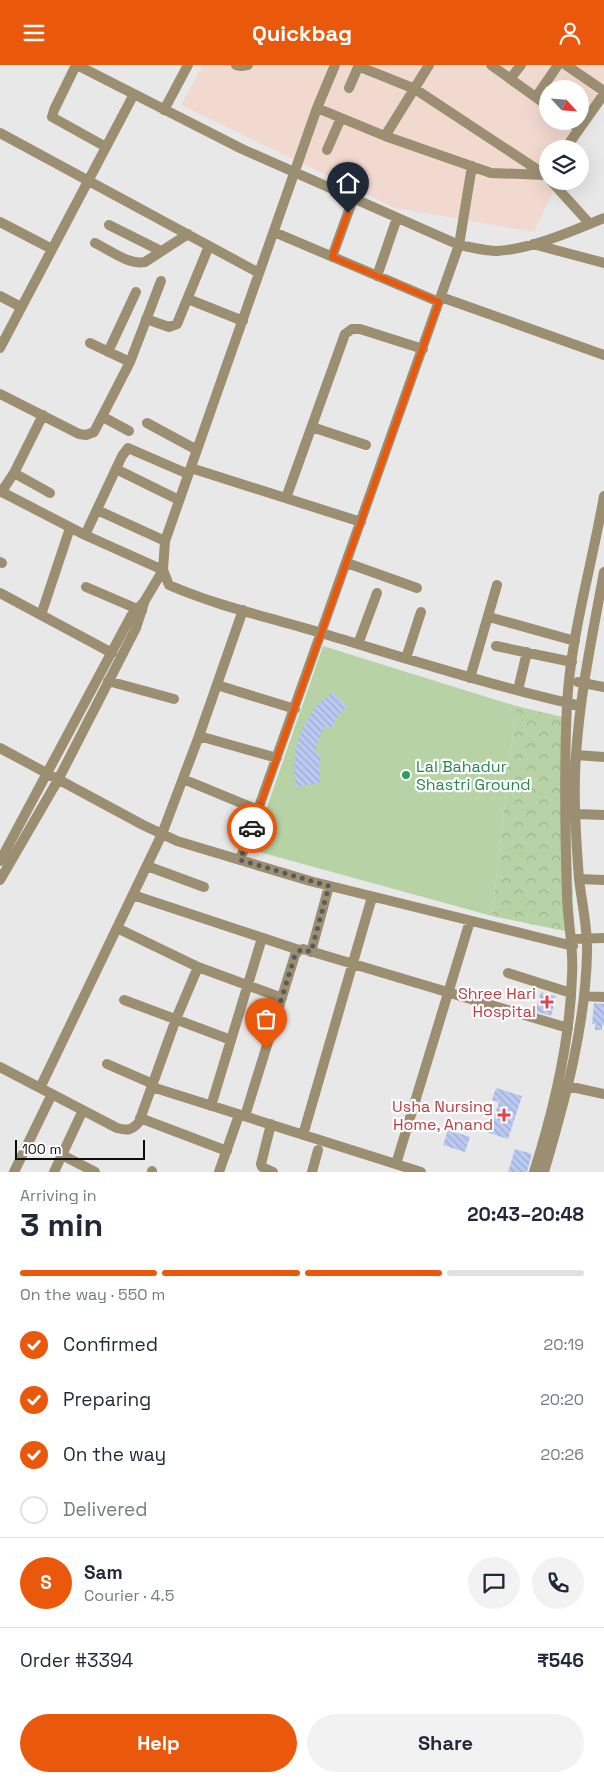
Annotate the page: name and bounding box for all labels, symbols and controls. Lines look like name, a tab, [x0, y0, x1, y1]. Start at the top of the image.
icon: menu	[20, 19, 48, 47]
text: Quickbag	[252, 19, 352, 47]
icon: person	[556, 19, 584, 47]
north arrow	[539, 80, 589, 130]
map controls	[539, 80, 589, 190]
button: layers	[539, 140, 589, 190]
pin	[327, 162, 369, 213]
icon: home	[334, 169, 362, 197]
place label: Lal Bahadur Shastri Ground	[416, 756, 531, 795]
marker: Lal Bahadur Shastri Ground	[400, 769, 412, 781]
courier	[227, 803, 277, 853]
icon: car	[238, 814, 266, 842]
place label: Shree Hari Hospital	[458, 983, 536, 1022]
marker: Shree Hari Hospital	[540, 995, 554, 1009]
pin	[245, 998, 287, 1049]
icon: bag	[252, 1005, 280, 1033]
place label: Usha Nursing Home, Anand	[392, 1096, 493, 1135]
marker: Usha Nursing Home, Anand	[497, 1108, 511, 1122]
scale bar	[15, 1137, 145, 1160]
text: 100 m	[22, 1140, 61, 1158]
text: Arriving in	[20, 1185, 97, 1206]
text: 20:43–20:48	[467, 1202, 584, 1227]
text: 3 min	[20, 1205, 103, 1245]
text: On the way · 550 m	[20, 1284, 165, 1305]
icon: check	[20, 1331, 48, 1359]
text: Confirmed	[63, 1332, 158, 1357]
text: 20:19	[544, 1334, 584, 1355]
icon: check	[20, 1386, 48, 1414]
text: Preparing	[63, 1387, 151, 1412]
text: 20:20	[540, 1389, 584, 1410]
icon: check	[20, 1441, 48, 1469]
text: On the way	[63, 1442, 166, 1467]
text: 20:26	[541, 1444, 584, 1465]
text: Delivered	[63, 1497, 148, 1522]
button: chat	[468, 1557, 520, 1609]
button: phone	[532, 1557, 584, 1609]
text: Sam	[84, 1560, 123, 1585]
text: S	[40, 1570, 52, 1595]
text: Courier · 4.5	[84, 1585, 174, 1606]
text: Order #3394	[20, 1648, 133, 1673]
text: ₹546	[537, 1648, 584, 1673]
button: Help	[20, 1714, 297, 1772]
button: Share	[307, 1714, 584, 1772]

